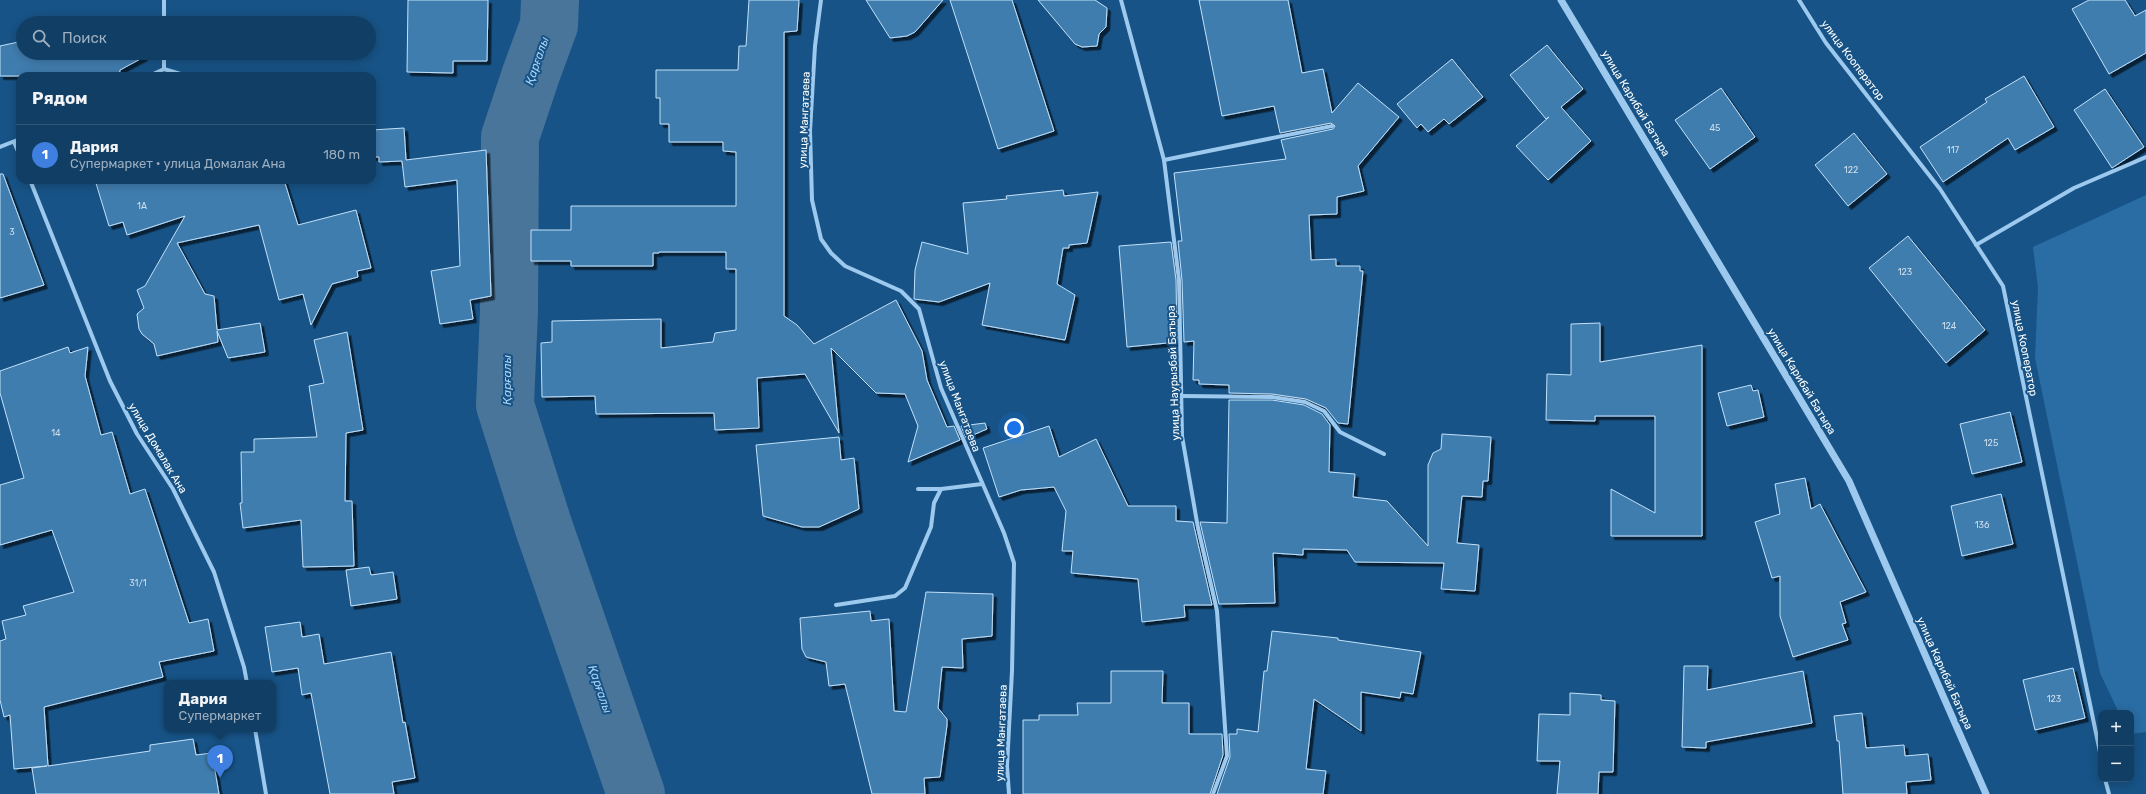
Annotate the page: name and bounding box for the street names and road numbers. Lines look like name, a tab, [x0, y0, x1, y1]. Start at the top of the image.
street label: улица Кооператор	[1818, 17, 1887, 103]
street label: улица Карибай Батыра	[1599, 48, 1672, 159]
street label: улица Мангатаева	[796, 71, 813, 169]
street label: улица Кооператор	[2009, 299, 2040, 397]
street label: улица Наурызбай Батыра	[1165, 305, 1182, 441]
street label: улица Карибай Батыра	[1765, 326, 1838, 437]
street label: улица Мангатаева	[936, 359, 983, 454]
street label: улица Домалак Ана	[125, 401, 190, 496]
street label: улица Карибай Батыра	[1914, 615, 1975, 731]
street label: улица Мангатаева	[993, 684, 1010, 782]

